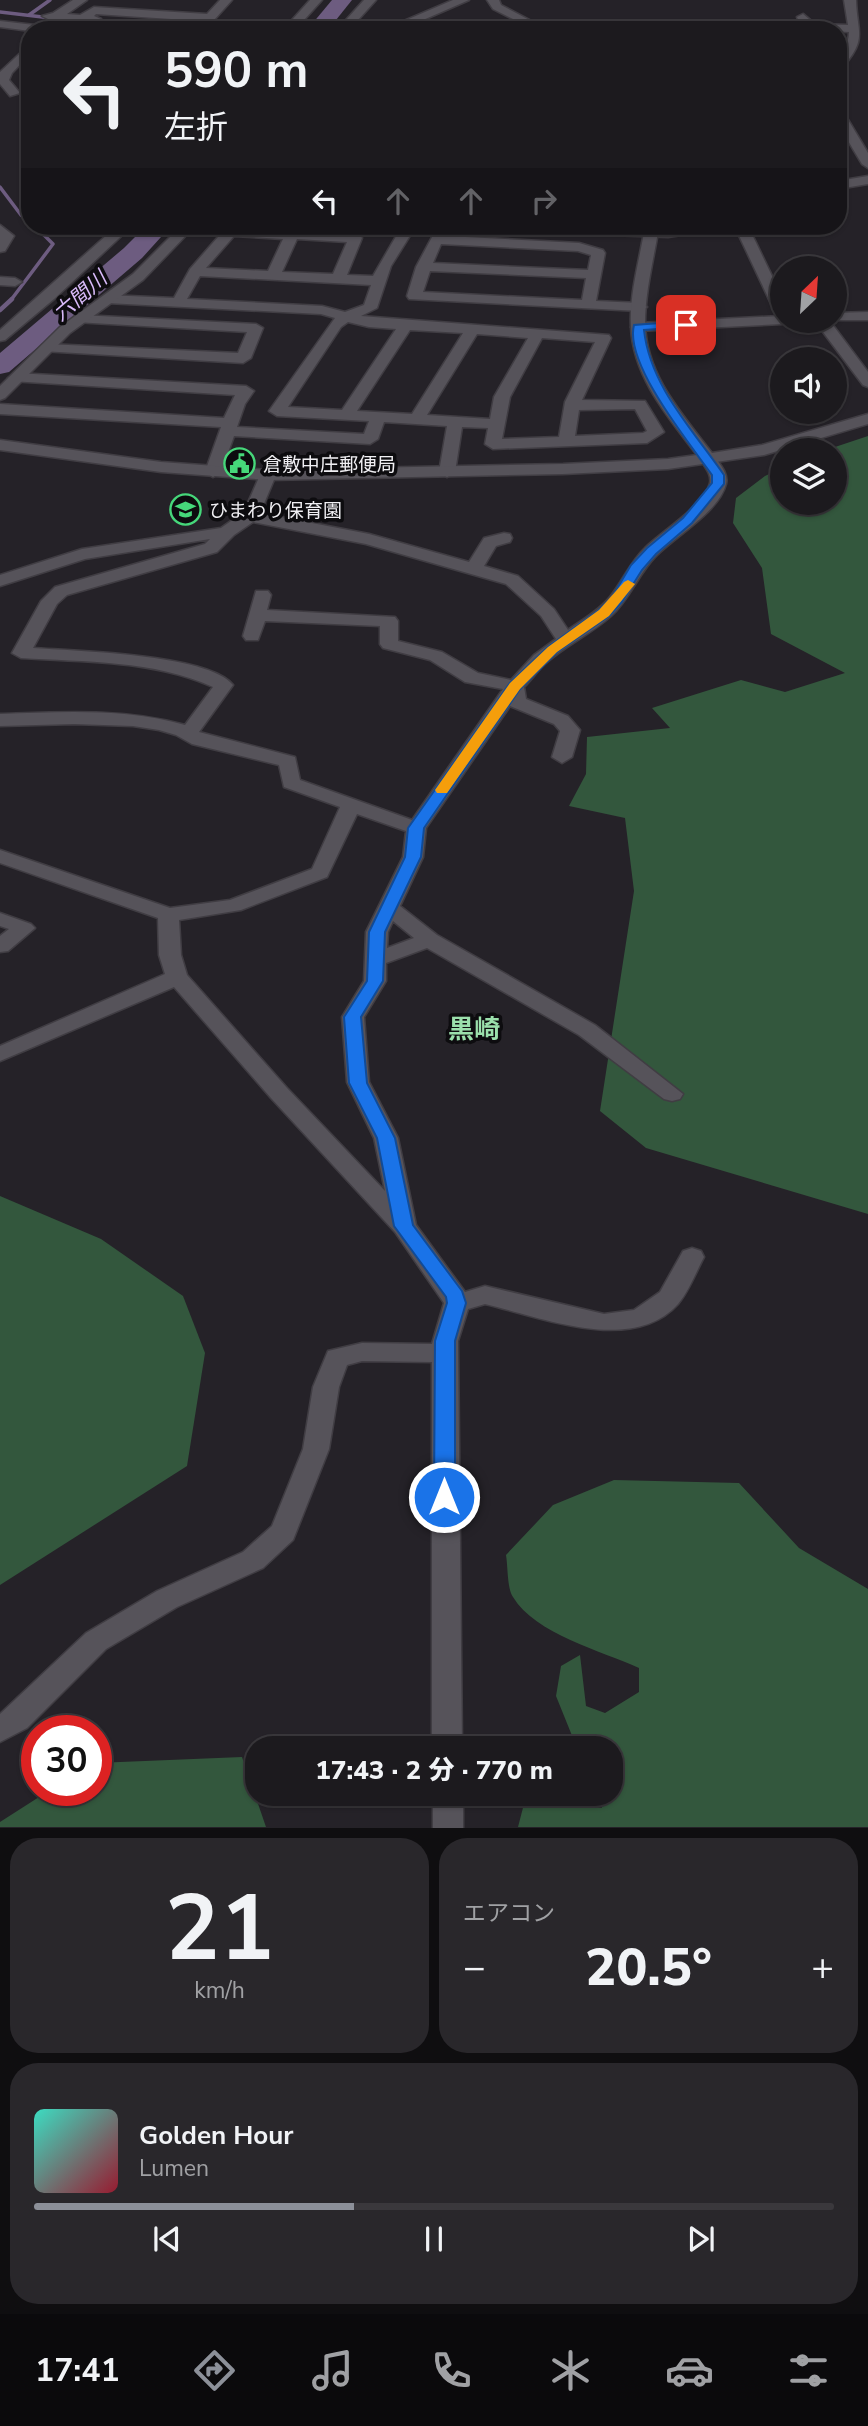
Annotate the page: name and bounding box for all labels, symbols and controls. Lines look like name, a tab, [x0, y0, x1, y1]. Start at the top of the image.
text: 590 m	[164, 37, 308, 104]
icon: left	[49, 49, 140, 140]
text: 左折	[164, 106, 228, 149]
icon: left	[306, 182, 344, 220]
icon: ahead	[379, 182, 417, 220]
icon: ahead	[452, 182, 490, 220]
icon: right	[525, 182, 563, 220]
north arrow	[770, 256, 847, 332]
map controls	[770, 256, 847, 515]
water label: 六間川	[47, 263, 114, 327]
pin	[656, 295, 716, 355]
icon: arrive	[667, 306, 705, 344]
button: sound	[770, 347, 847, 424]
button: layers	[770, 438, 847, 515]
public building icon: 倉敷中庄郵便局	[223, 447, 257, 481]
place label: 倉敷中庄郵便局	[263, 452, 396, 478]
school or university icon: ひまわり保育園	[169, 493, 203, 527]
place label: ひまわり保育園	[209, 498, 342, 524]
district label: 黒崎	[448, 1012, 500, 1047]
position arrow	[407, 1460, 481, 1534]
speed limit sign: 30	[21, 1715, 112, 1806]
text: 17:43 · 2 分 · 770 m	[315, 1753, 553, 1788]
text: 21	[165, 1867, 274, 1991]
text: エアコン	[463, 1898, 555, 1929]
text: 20.5°	[585, 1932, 712, 2003]
text: −	[463, 1942, 486, 1993]
text: +	[811, 1942, 834, 1993]
text: km/h	[194, 1975, 245, 2006]
text: Golden Hour	[139, 2118, 294, 2153]
text: Lumen	[139, 2153, 209, 2184]
icon: previous	[148, 2220, 186, 2258]
icon: pause	[415, 2220, 453, 2258]
icon: next	[682, 2220, 720, 2258]
icon: directions	[190, 2346, 239, 2395]
icon: music	[308, 2346, 357, 2395]
icon: phone	[427, 2346, 476, 2395]
icon: climate	[546, 2346, 595, 2395]
icon: car	[665, 2346, 714, 2395]
icon: filters	[784, 2346, 833, 2395]
text: 17:41	[35, 2349, 120, 2392]

